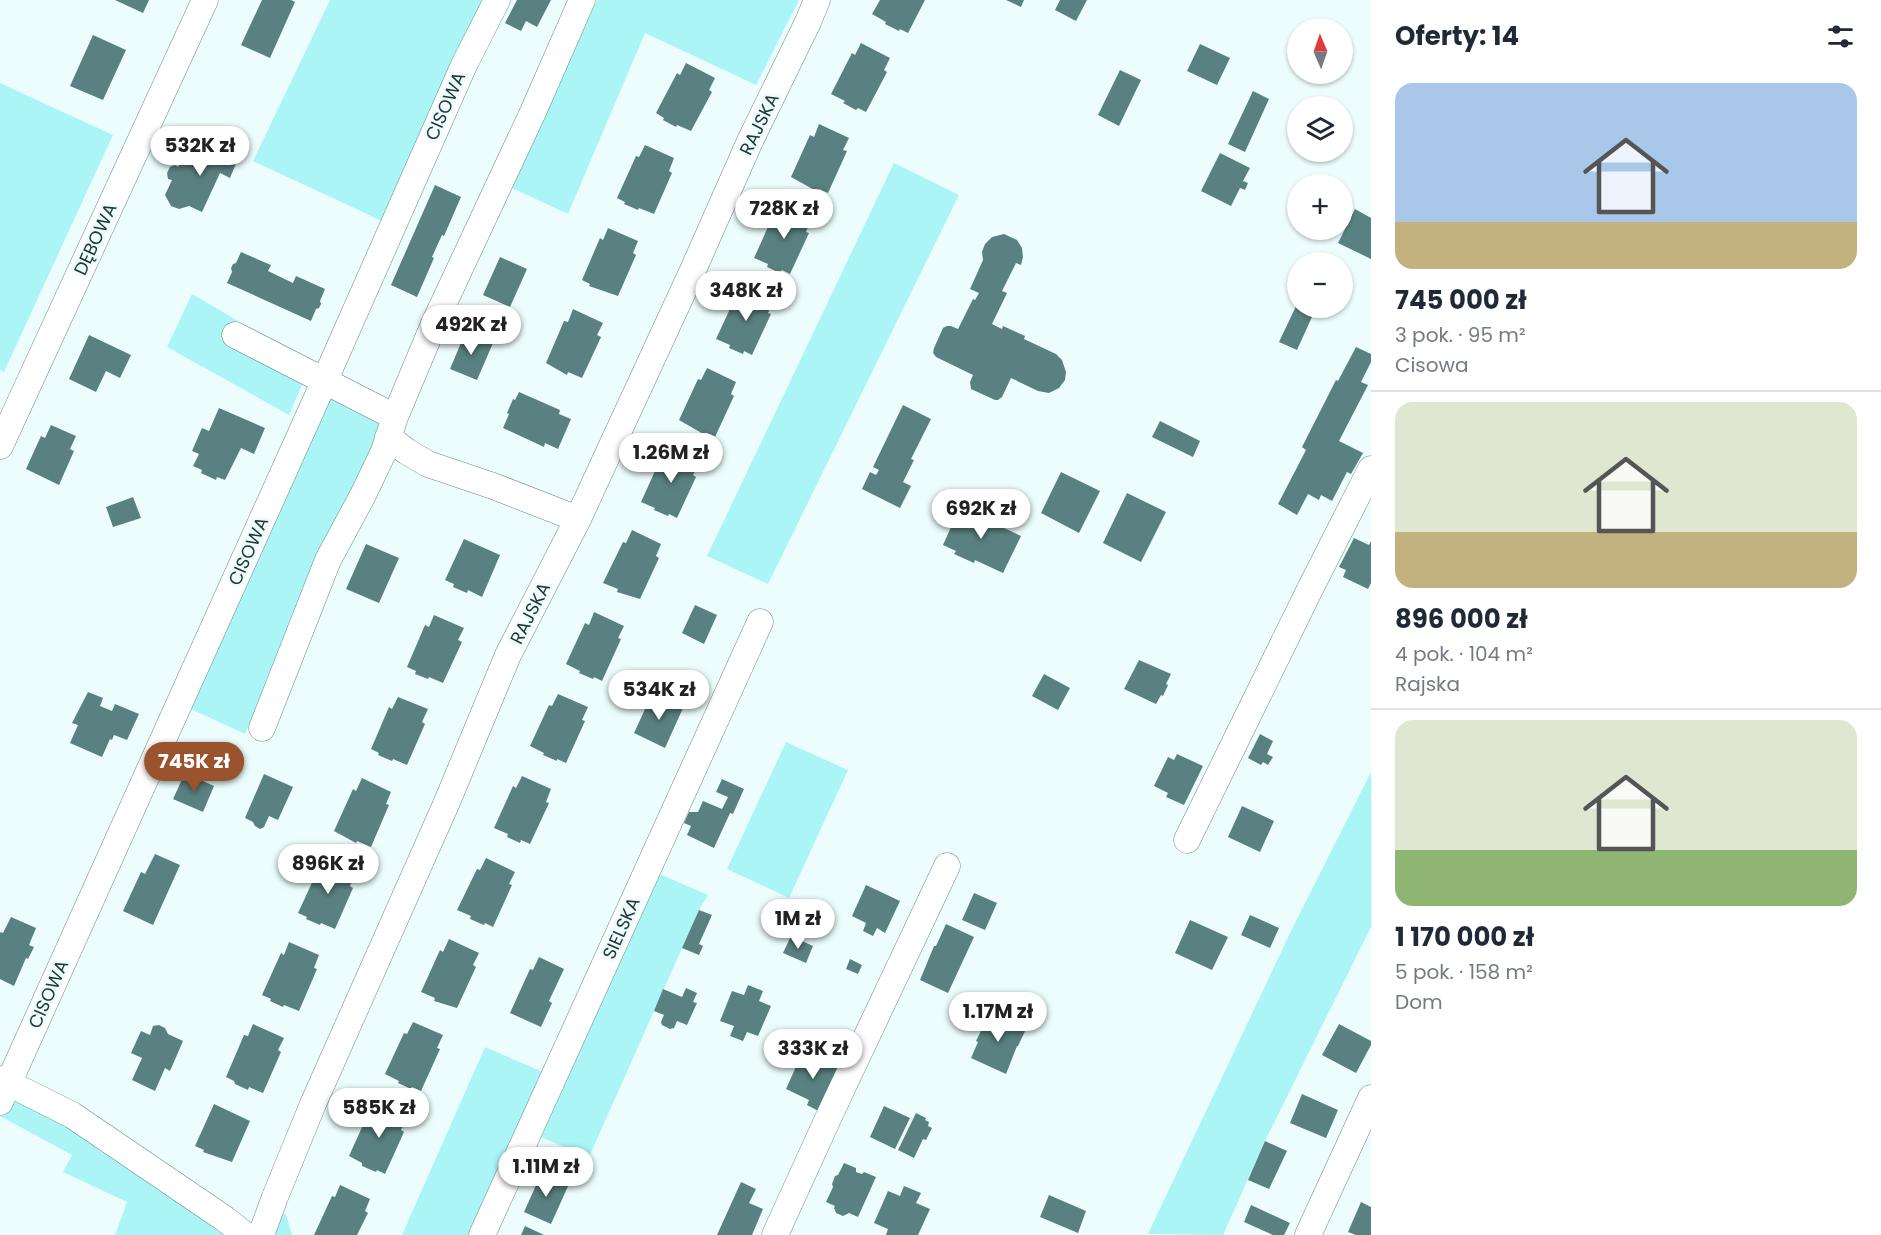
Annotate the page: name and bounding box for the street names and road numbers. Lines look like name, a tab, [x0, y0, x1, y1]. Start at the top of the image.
street label: CISOWA	[419, 68, 471, 144]
street label: RAJSKA	[733, 89, 785, 159]
street label: DĘBOWA	[67, 199, 123, 279]
street label: CISOWA	[222, 513, 274, 589]
street label: RAJSKA	[504, 578, 556, 648]
street label: SIELSKA	[596, 893, 646, 963]
street label: CISOWA	[22, 956, 74, 1032]

